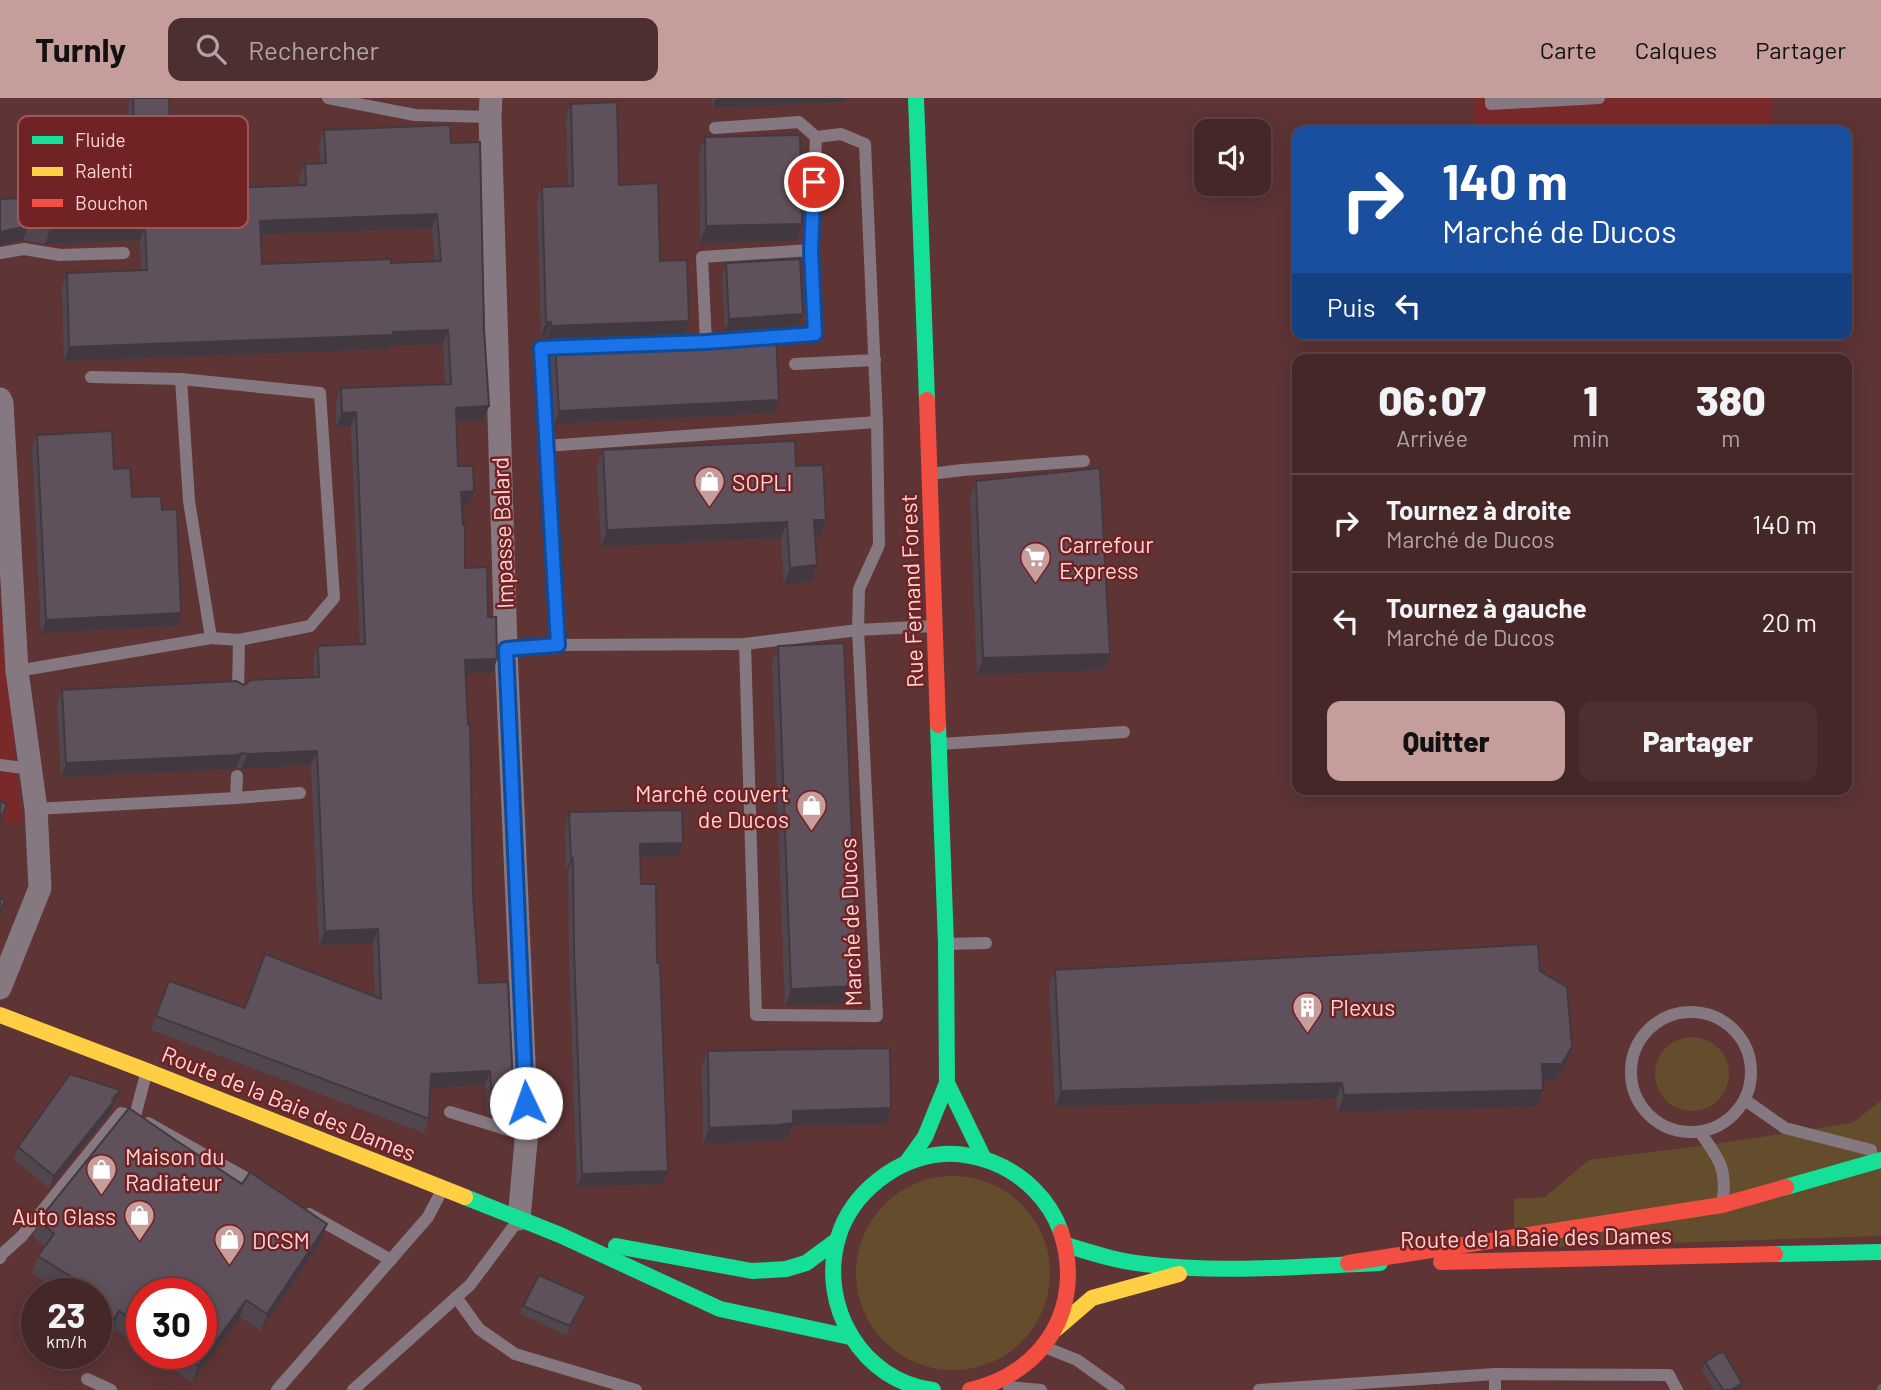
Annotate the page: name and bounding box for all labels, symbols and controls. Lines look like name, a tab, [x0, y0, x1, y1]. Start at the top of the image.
search box	[168, 18, 658, 81]
text: Turnly	[35, 29, 126, 69]
icon: search	[192, 30, 230, 68]
text: Rechercher	[248, 34, 379, 65]
text: Carte	[1540, 35, 1597, 64]
text: Calques	[1635, 35, 1717, 64]
text: Partager	[1755, 35, 1846, 64]
legend	[18, 116, 248, 228]
map controls	[1194, 119, 1271, 196]
button: sound	[1194, 119, 1271, 196]
text: Fluide	[75, 128, 126, 151]
text: 140 m	[1442, 151, 1568, 210]
pin	[784, 152, 844, 212]
icon: right	[1327, 154, 1418, 245]
text: Ralenti	[75, 159, 133, 182]
icon: arrive	[795, 163, 833, 201]
text: Bouchon	[75, 191, 148, 214]
text: Marché de Ducos	[1442, 211, 1677, 249]
icon: left	[1389, 287, 1427, 325]
text: Puis	[1327, 291, 1375, 322]
text: 06:07	[1378, 374, 1486, 424]
text: 1	[1583, 374, 1598, 424]
text: 380	[1696, 374, 1766, 424]
text: Arrivée	[1396, 424, 1468, 452]
text: min	[1572, 424, 1609, 452]
text: m	[1721, 424, 1740, 452]
street label: Impasse Balard	[485, 457, 519, 609]
shop icon: SOPLI	[692, 465, 726, 509]
place label: SOPLI	[732, 468, 792, 496]
street label: Rue Fernand Forest	[894, 494, 928, 688]
text: Tournez à droite	[1386, 494, 1571, 525]
icon: right	[1327, 504, 1365, 542]
text: 140 m	[1752, 508, 1817, 539]
text: Marché de Ducos	[1386, 525, 1555, 553]
place label: Carrefour Express	[1059, 530, 1154, 584]
supermarket icon: Carrefour Express	[1019, 540, 1053, 584]
text: Tournez à gauche	[1386, 592, 1587, 623]
icon: left	[1327, 602, 1365, 640]
text: 20 m	[1762, 606, 1817, 637]
text: Marché de Ducos	[1386, 623, 1555, 651]
button: Quitter	[1327, 701, 1565, 781]
button: Partager	[1579, 701, 1817, 781]
place label: Marché couvert de Ducos	[635, 779, 789, 833]
shop icon: Marché couvert de Ducos	[795, 789, 829, 833]
street label: Marché de Ducos	[833, 837, 867, 1007]
building icon: Plexus	[1290, 990, 1324, 1034]
place label: Plexus	[1330, 993, 1395, 1021]
street label: Route de la Baie des Dames	[158, 1039, 420, 1167]
position arrow	[489, 1066, 563, 1140]
place label: Maison du Radiateur	[125, 1142, 225, 1196]
shop icon: Maison du Radiateur	[85, 1152, 119, 1196]
shop icon: Auto Glass	[122, 1199, 156, 1243]
place label: Auto Glass	[12, 1202, 116, 1230]
street label: Route de la Baie des Dames	[1400, 1221, 1672, 1253]
shop icon: DCSM	[212, 1223, 246, 1267]
place label: DCSM	[252, 1226, 310, 1254]
speed limit sign: 30	[126, 1278, 217, 1369]
text: 23	[47, 1293, 86, 1335]
text: km/h	[46, 1330, 87, 1352]

